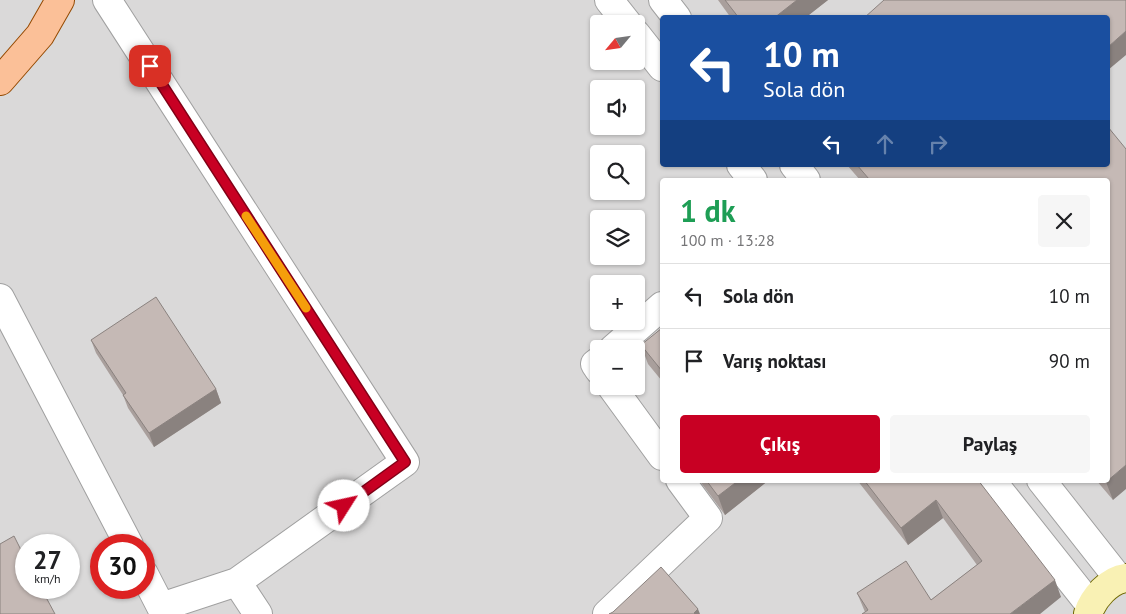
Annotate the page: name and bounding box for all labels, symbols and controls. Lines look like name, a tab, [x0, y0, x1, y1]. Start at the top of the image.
north arrow	[590, 15, 645, 70]
map controls	[590, 15, 645, 395]
text: 10 m	[763, 31, 840, 77]
icon: left	[680, 35, 745, 100]
pin	[129, 45, 171, 87]
icon: arrive	[136, 52, 164, 80]
text: Sola dön	[763, 75, 845, 103]
button: sound	[590, 80, 645, 135]
icon: left	[818, 130, 846, 158]
icon: ahead	[871, 130, 899, 158]
icon: right	[924, 130, 952, 158]
button: search	[590, 145, 645, 200]
text: 1 dk	[680, 191, 736, 230]
button: close	[1038, 195, 1090, 247]
button: layers	[590, 210, 645, 265]
text: 100 m · 13:28	[680, 230, 775, 250]
button: +	[590, 275, 645, 330]
icon: left	[680, 282, 708, 310]
text: Sola dön	[723, 284, 794, 308]
text: 10 m	[1049, 284, 1090, 308]
button: −	[590, 340, 645, 395]
icon: arrive	[680, 347, 708, 375]
text: Varış noktası	[723, 349, 826, 373]
text: 90 m	[1049, 349, 1090, 373]
button: Çıkış	[680, 415, 880, 473]
button: Paylaş	[890, 415, 1090, 473]
position arrow	[317, 479, 369, 531]
speed limit sign: 30	[90, 534, 155, 599]
text: 27	[33, 544, 62, 576]
text: km/h	[34, 571, 61, 586]

